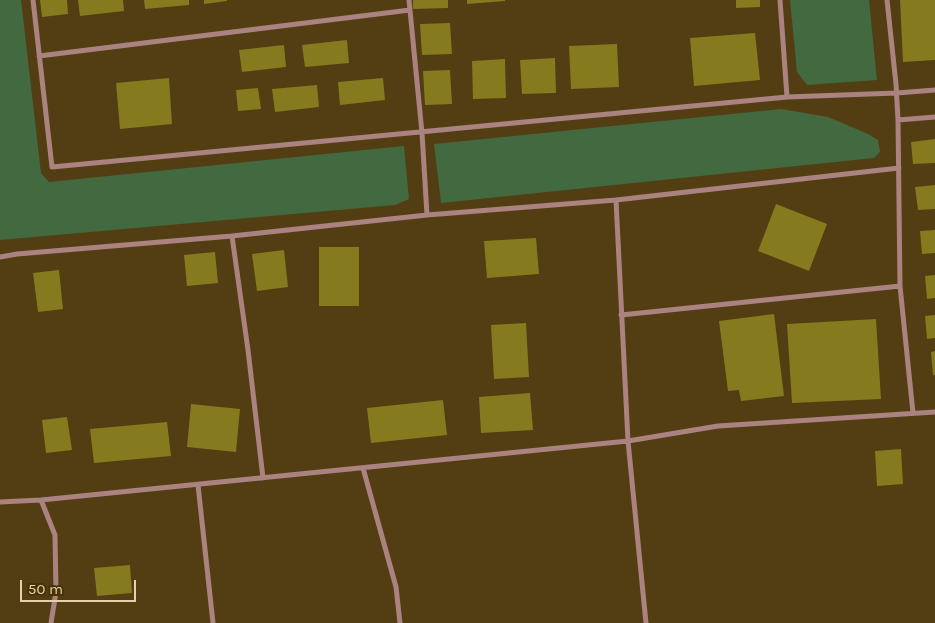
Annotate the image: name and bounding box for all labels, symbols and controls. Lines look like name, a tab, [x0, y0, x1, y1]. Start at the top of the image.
scale bar	[22, 570, 139, 602]
text: 50 m	[28, 580, 63, 598]

